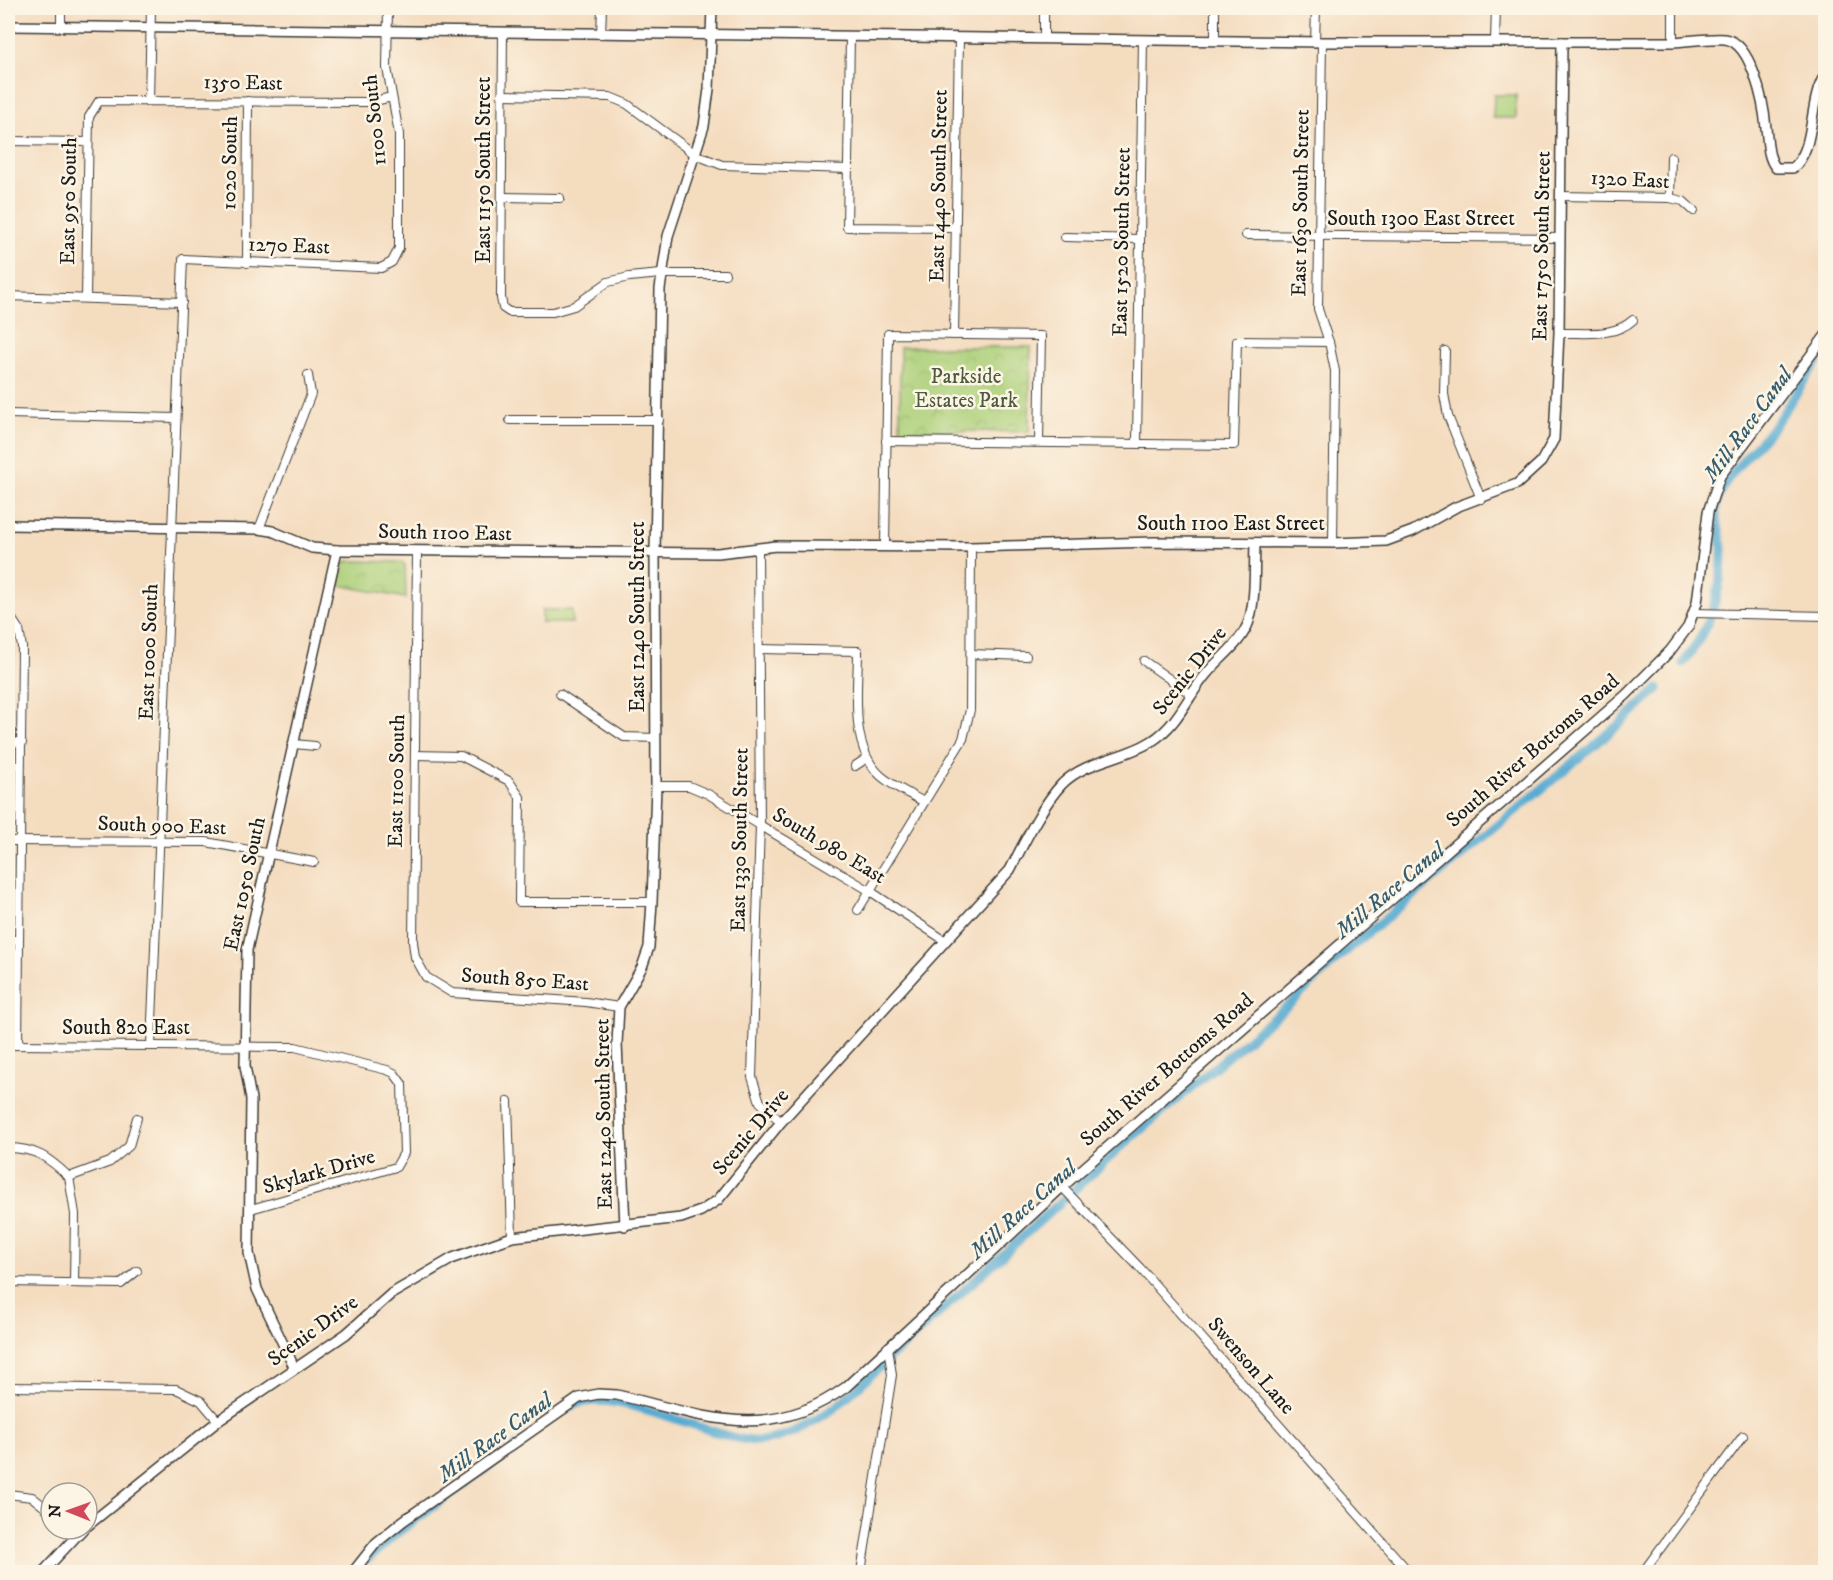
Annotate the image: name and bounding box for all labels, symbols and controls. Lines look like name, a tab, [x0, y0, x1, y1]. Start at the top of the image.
street label: 1350 East	[203, 69, 283, 97]
street label: 1100 South	[357, 73, 393, 167]
street label: East 1150 South Street	[471, 76, 497, 263]
street label: East 1440 South Street	[924, 89, 954, 283]
street label: East 1630 South Street	[1286, 109, 1316, 297]
street label: 1020 South	[216, 116, 244, 210]
street label: East 950 South	[55, 137, 83, 265]
street label: East 1520 South Street	[1107, 147, 1137, 337]
street label: East 1750 South Street	[1527, 150, 1557, 341]
street label: 1320 East	[1590, 165, 1670, 195]
street label: South 1300 East Street	[1327, 206, 1515, 232]
street label: 1270 East	[248, 232, 331, 260]
water label: Mill Race Canal	[1696, 361, 1800, 489]
park label: Parkside Estates Park	[914, 364, 1018, 414]
street label: South 1100 East Street	[1137, 511, 1325, 537]
street label: South 1100 East	[378, 519, 512, 547]
street label: East 1240 South Street	[625, 521, 651, 713]
street label: East 1000 South	[134, 583, 164, 721]
street label: Scenic Drive	[1147, 621, 1233, 721]
street label: South River Bottoms Road	[1441, 668, 1625, 833]
street label: East 1100 South	[383, 714, 411, 848]
street label: East 1330 South Street	[725, 747, 755, 932]
street label: South 980 East	[767, 802, 891, 890]
street label: South 900 East	[97, 811, 227, 841]
street label: East 1050 South	[218, 815, 272, 953]
water label: Mill Race Canal	[1328, 836, 1452, 946]
street label: South 850 East	[460, 963, 590, 997]
street label: South River Bottoms Road	[1075, 987, 1259, 1152]
street label: South 820 East	[62, 1015, 190, 1041]
street label: East 1240 South Street	[589, 1018, 619, 1210]
street label: Scenic Drive	[707, 1083, 795, 1181]
street label: Skylark Drive	[260, 1143, 378, 1200]
water label: Mill Race Canal	[962, 1153, 1084, 1267]
street label: Scenic Drive	[263, 1289, 364, 1373]
street label: Swenson Lane	[1202, 1312, 1300, 1420]
water label: Mill Race Canal	[431, 1386, 559, 1490]
north arrow	[39, 1481, 99, 1541]
text: N	[45, 1504, 65, 1517]

